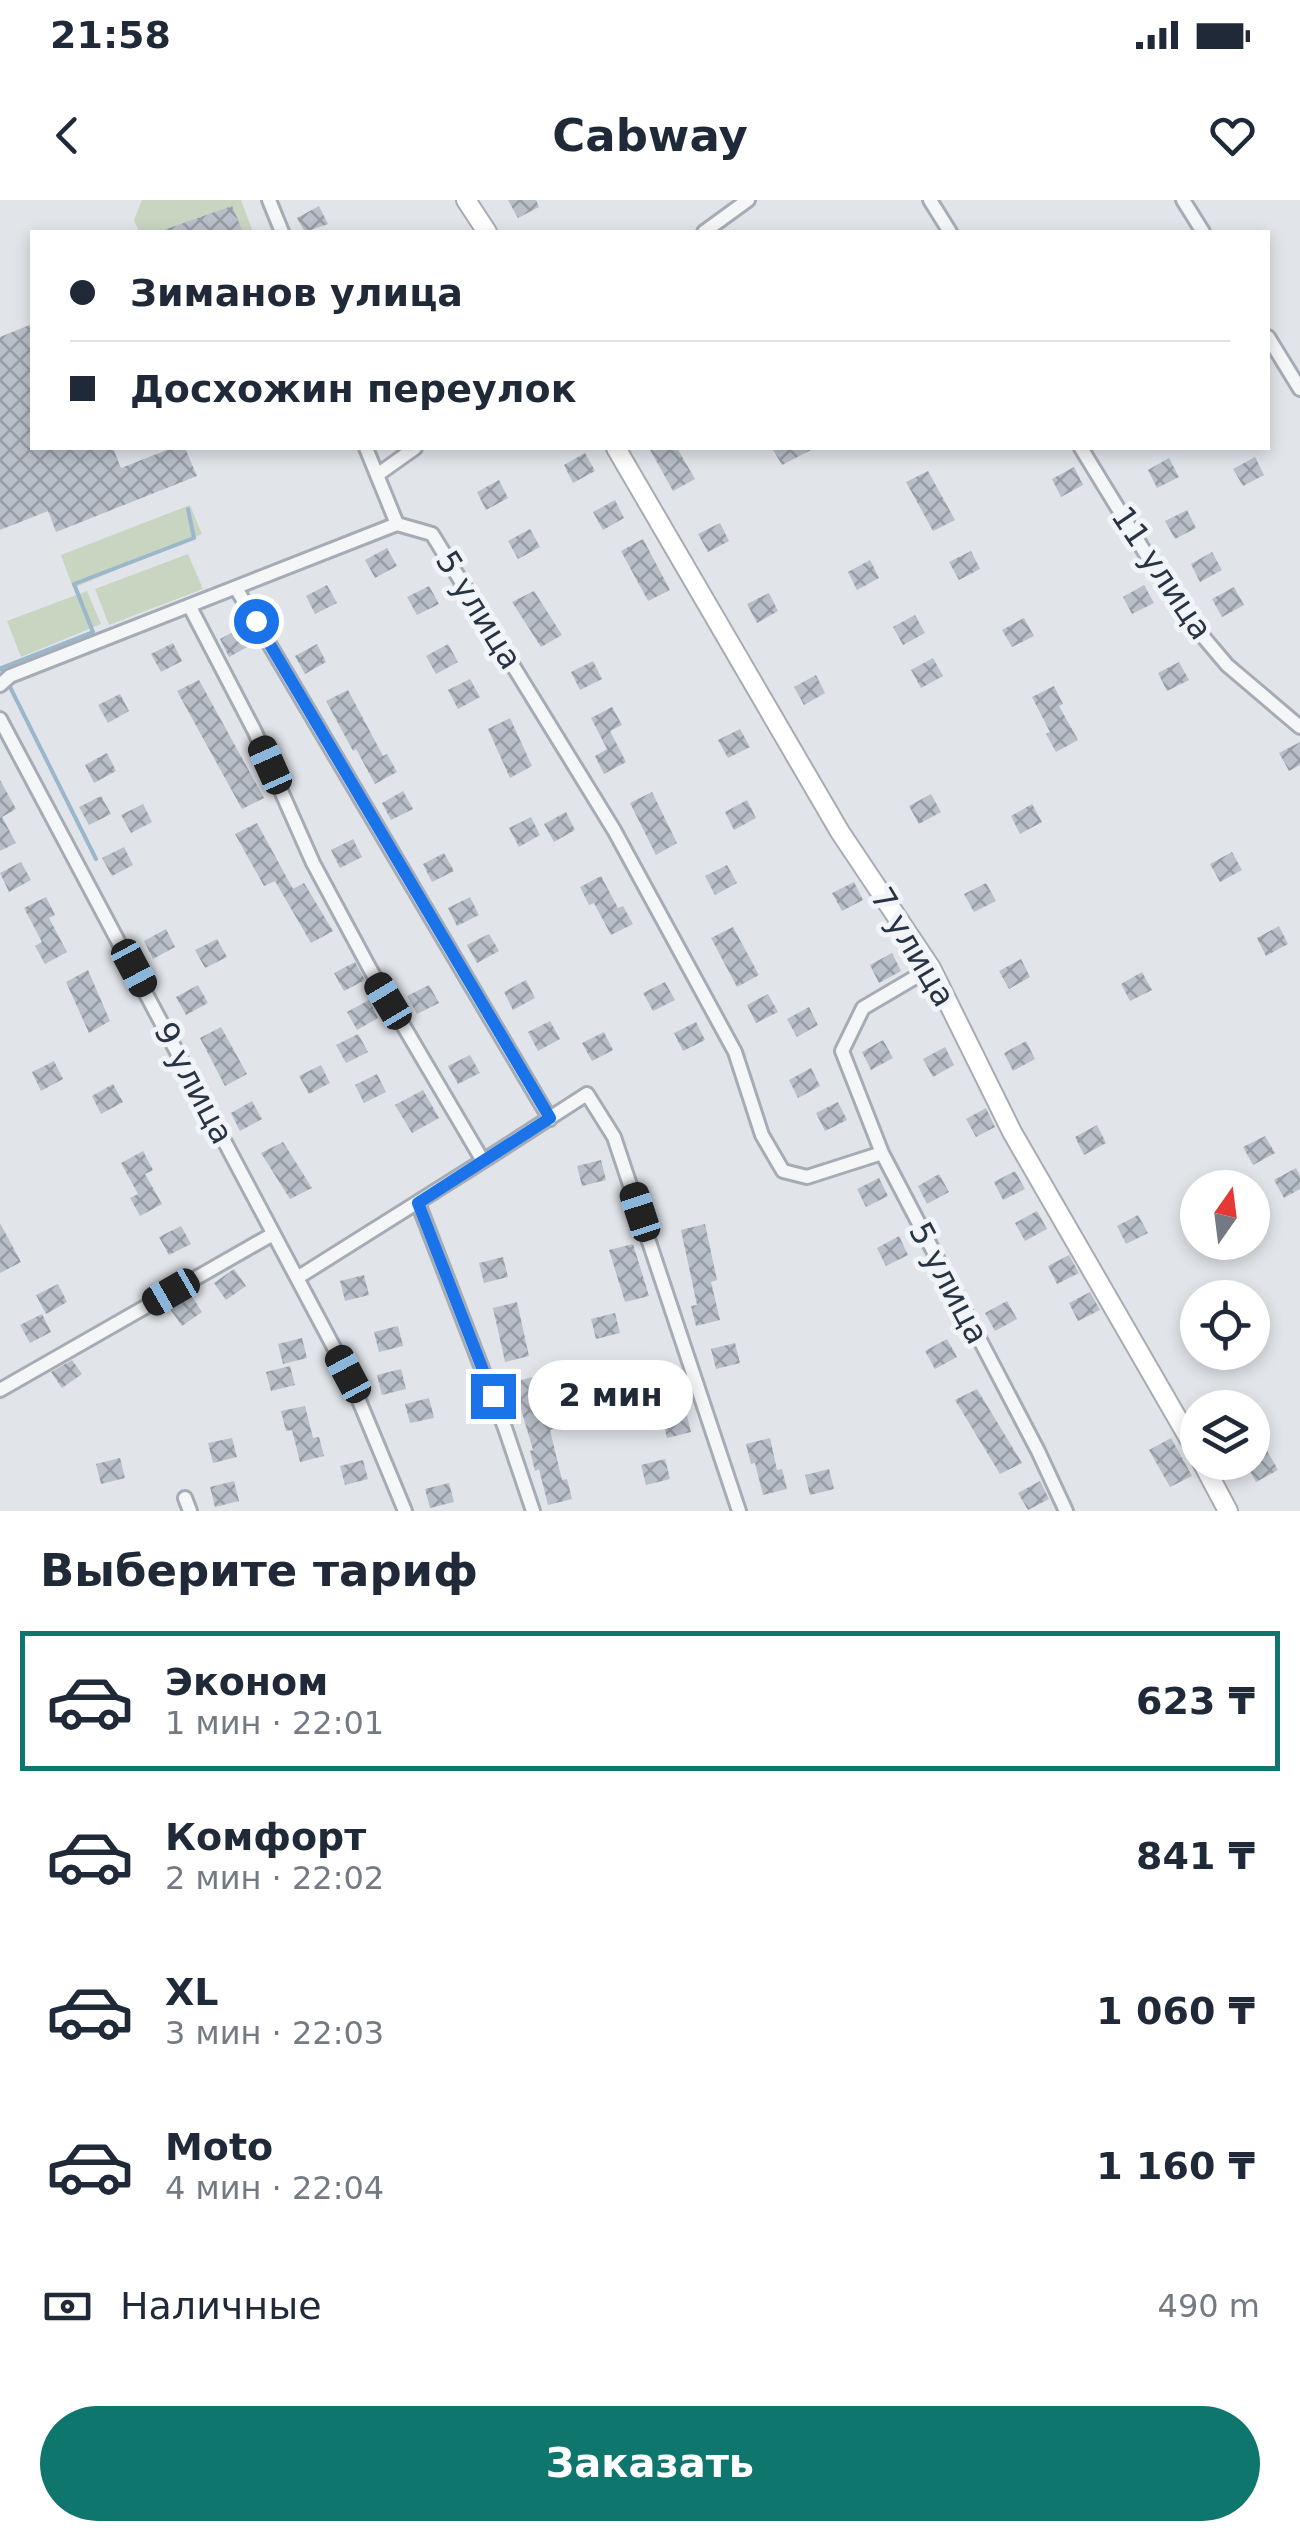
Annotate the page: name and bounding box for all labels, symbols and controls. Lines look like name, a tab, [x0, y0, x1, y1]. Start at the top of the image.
text: 21:58	[50, 13, 171, 57]
icon: back	[40, 108, 95, 163]
icon: heart	[1205, 108, 1260, 163]
text: Cabway	[552, 109, 748, 162]
text: Зиманов улица	[130, 271, 463, 315]
text: Досхожин переулок	[130, 367, 577, 411]
street label: 11 улица	[1104, 499, 1220, 647]
street label: 5 улица	[428, 544, 530, 676]
route start	[234, 599, 279, 644]
car	[244, 731, 296, 799]
street label: 7 улица	[863, 881, 963, 1013]
car	[107, 934, 161, 1002]
car	[360, 968, 416, 1034]
street label: 9 улица	[146, 1016, 242, 1150]
north arrow	[1180, 1170, 1270, 1260]
map controls	[1180, 1170, 1270, 1480]
car	[616, 1179, 664, 1245]
street label: 5 улица	[901, 1216, 997, 1350]
car	[138, 1264, 204, 1320]
button: locate	[1180, 1280, 1270, 1370]
car	[321, 1340, 375, 1408]
callout: 2 мин	[528, 1361, 693, 1431]
route end	[471, 1374, 516, 1419]
text: 2 мин	[558, 1376, 663, 1414]
button: layers	[1180, 1390, 1270, 1480]
text: Выберите тариф	[40, 1544, 478, 1597]
icon: car	[45, 1656, 135, 1746]
text: Эконом	[165, 1660, 328, 1704]
text: 623 ₸	[1136, 1679, 1255, 1723]
text: 1 мин · 22:01	[165, 1704, 384, 1742]
icon: car	[45, 1811, 135, 1901]
text: Комфорт	[165, 1815, 366, 1859]
text: 841 ₸	[1136, 1834, 1255, 1878]
text: 2 мин · 22:02	[165, 1859, 384, 1897]
icon: car	[45, 1966, 135, 2056]
text: XL	[165, 1970, 219, 2014]
text: 1 060 ₸	[1096, 1989, 1255, 2033]
text: 3 мин · 22:03	[165, 2014, 384, 2052]
icon: car	[45, 2121, 135, 2211]
text: Moto	[165, 2125, 273, 2169]
text: 1 160 ₸	[1096, 2144, 1255, 2188]
text: 4 мин · 22:04	[165, 2169, 384, 2207]
icon: cash	[40, 2279, 95, 2334]
text: Наличные	[120, 2284, 322, 2328]
text: 490 m	[1158, 2287, 1260, 2325]
button: Заказать	[40, 2406, 1260, 2521]

